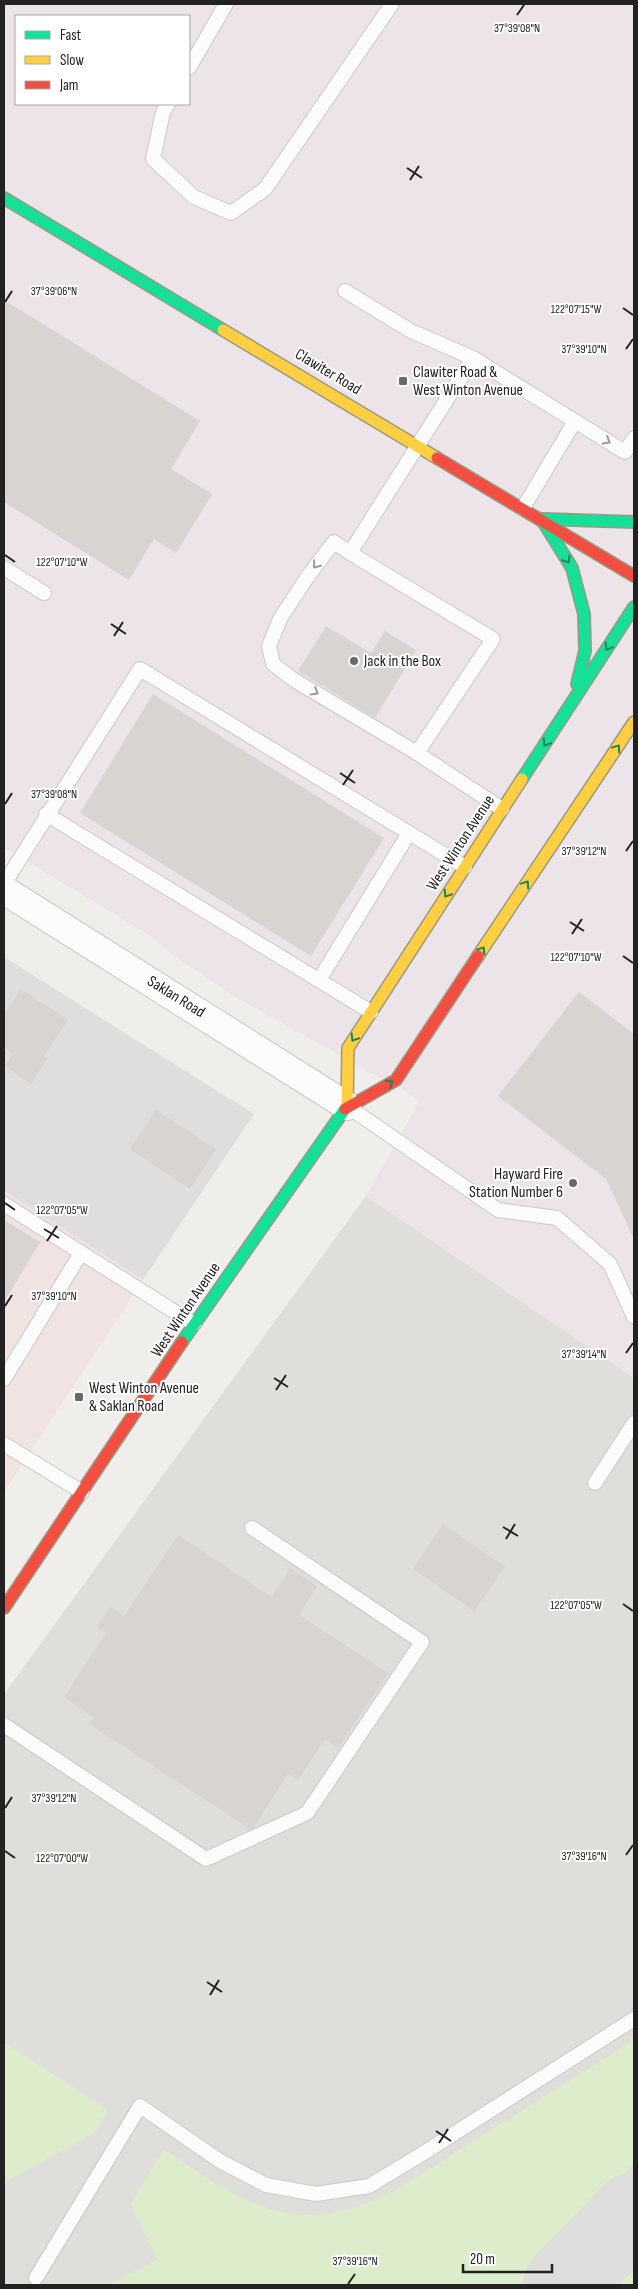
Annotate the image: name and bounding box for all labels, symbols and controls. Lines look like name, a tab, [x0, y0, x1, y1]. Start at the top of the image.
legend	[15, 15, 190, 105]
text: 37°39'08"N	[494, 21, 540, 36]
text: Fast	[60, 26, 82, 45]
text: Slow	[60, 51, 84, 70]
text: Jam	[59, 76, 78, 95]
text: 37°39'06"N	[31, 284, 77, 299]
text: 122°07'15"W	[551, 302, 601, 317]
text: 37°39'10"N	[561, 342, 607, 357]
street label: Clawiter Road	[291, 345, 365, 399]
place label: Clawiter Road & West Winton Avenue	[413, 363, 523, 400]
marker: Clawiter Road & West Winton Avenue	[397, 375, 409, 387]
one-way arrow	[602, 435, 611, 445]
text: 122°07'10"W	[36, 555, 88, 570]
one-way arrow	[561, 555, 571, 564]
one-way arrow	[312, 560, 321, 569]
one-way arrow	[604, 642, 614, 651]
place label: Jack in the Box	[363, 652, 441, 671]
marker: Jack in the Box	[348, 655, 360, 667]
one-way arrow	[309, 686, 318, 696]
one-way arrow	[542, 738, 552, 747]
one-way arrow	[610, 745, 620, 754]
text: 37°39'08"N	[31, 787, 77, 802]
street label: West Winton Avenue	[423, 792, 499, 894]
text: 37°39'12"N	[562, 844, 606, 859]
one-way arrow	[520, 880, 530, 889]
one-way arrow	[444, 889, 453, 898]
one-way arrow	[476, 947, 485, 956]
text: 122°07'10"W	[550, 950, 602, 965]
street label: Saklan Road	[144, 972, 208, 1022]
one-way arrow	[351, 1032, 360, 1041]
one-way arrow	[384, 1079, 393, 1089]
place label: Hayward Fire Station Number 6	[469, 1165, 563, 1202]
marker: Hayward Fire Station Number 6	[567, 1177, 579, 1189]
text: 122°07'05"W	[36, 1203, 88, 1218]
street label: West Winton Avenue	[147, 1259, 225, 1361]
text: 37°39'10"N	[31, 1289, 77, 1304]
text: 37°39'14"N	[562, 1347, 606, 1362]
place label: West Winton Avenue & Saklan Road	[89, 1379, 199, 1416]
marker: West Winton Avenue & Saklan Road	[73, 1391, 85, 1403]
text: 122°07'05"W	[550, 1598, 602, 1613]
text: 37°39'12"N	[32, 1791, 76, 1806]
text: 37°39'16"N	[561, 1849, 607, 1864]
text: 122°07'00"W	[36, 1851, 88, 1866]
scale bar	[463, 2242, 552, 2274]
text: 20 m	[470, 2250, 495, 2269]
text: 37°39'16"N	[332, 2254, 378, 2269]

